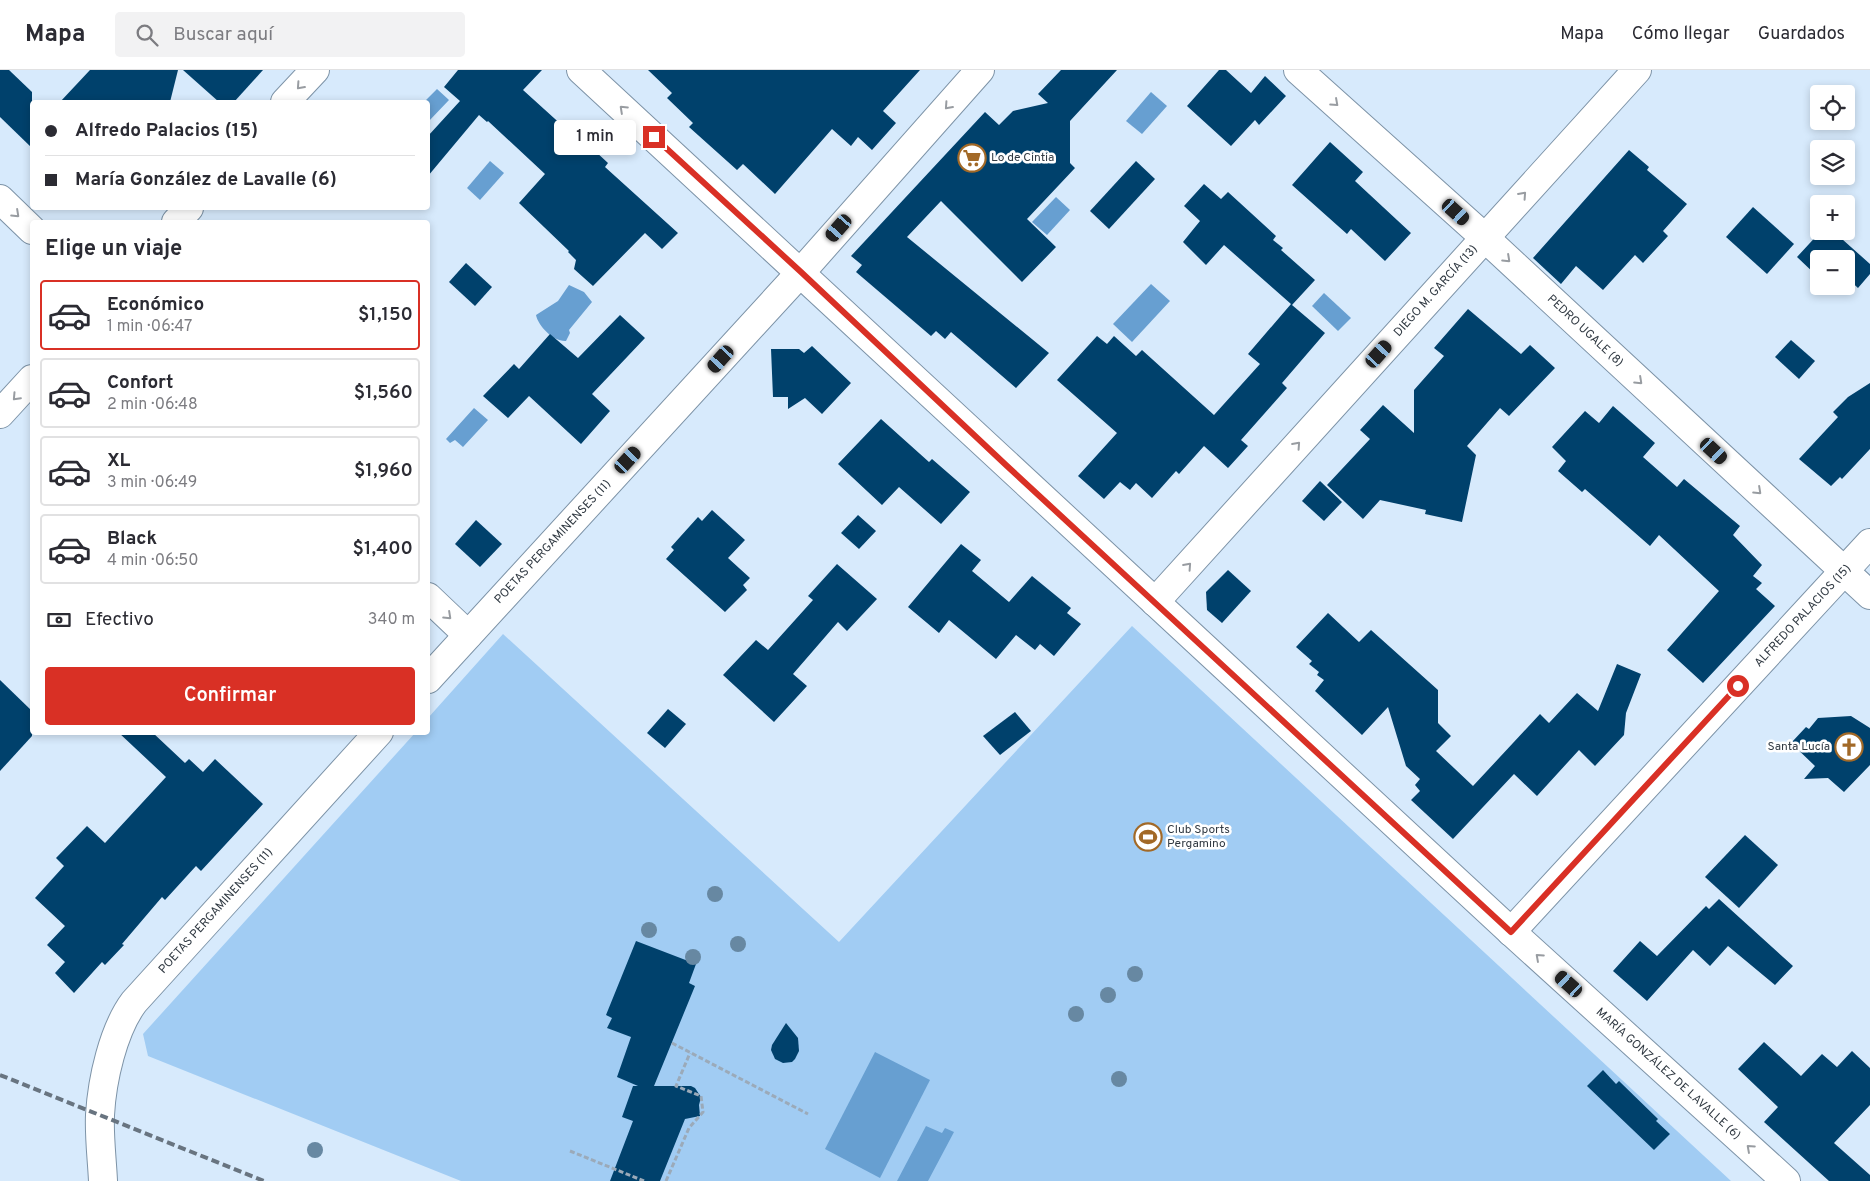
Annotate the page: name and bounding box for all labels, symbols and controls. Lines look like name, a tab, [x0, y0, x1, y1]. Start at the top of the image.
search box	[115, 12, 465, 57]
text: Mapa	[25, 20, 85, 50]
icon: search	[133, 21, 161, 49]
text: Buscar aquí	[173, 23, 273, 47]
text: Mapa	[1560, 23, 1604, 46]
text: Cómo llegar	[1632, 23, 1730, 46]
text: Guardados	[1758, 23, 1845, 46]
one-way arrow	[297, 81, 306, 90]
map controls	[1810, 85, 1855, 295]
button: locate	[1810, 85, 1855, 130]
one-way arrow	[1329, 97, 1338, 106]
one-way arrow	[945, 101, 954, 110]
one-way arrow	[620, 106, 629, 115]
text: Alfredo Palacios (15)	[75, 119, 258, 143]
callout: 1 min	[554, 120, 636, 154]
route end	[643, 126, 665, 148]
text: 1 min	[576, 127, 614, 147]
button: layers	[1810, 140, 1855, 185]
supermarket icon: Lo de Cintia	[957, 143, 987, 173]
place label: Lo de Cintia	[991, 150, 1054, 166]
text: María González de Lavalle (6)	[75, 168, 337, 192]
one-way arrow	[1517, 191, 1526, 200]
button: +	[1810, 195, 1855, 240]
car	[1439, 196, 1472, 228]
one-way arrow	[11, 209, 20, 218]
car	[823, 212, 854, 244]
text: Elige un viaje	[45, 236, 182, 263]
street label: DIEGO M. GARCÍA (13)	[1391, 242, 1481, 340]
button: −	[1810, 250, 1855, 295]
one-way arrow	[1501, 253, 1510, 262]
street label: PEDRO UGALE (8)	[1543, 291, 1627, 371]
icon: car	[47, 293, 92, 338]
text: Económico	[107, 293, 204, 317]
text: $1,150	[358, 303, 413, 327]
text: 1 min · 06:47	[107, 317, 192, 337]
car	[1363, 338, 1394, 370]
car	[705, 343, 736, 375]
icon: car	[47, 371, 92, 416]
text: Confort	[107, 371, 173, 395]
one-way arrow	[1633, 375, 1642, 384]
text: $1,560	[354, 381, 413, 405]
one-way arrow	[13, 391, 22, 400]
text: 2 min · 06:48	[107, 395, 198, 415]
car	[1697, 435, 1730, 467]
one-way arrow	[1291, 442, 1300, 451]
car	[612, 444, 643, 476]
icon: car	[47, 449, 92, 494]
text: XL	[107, 449, 130, 473]
text: $1,960	[354, 459, 413, 483]
text: 3 min · 06:49	[107, 473, 197, 493]
street label: POETAS PERGAMINENSES (11)	[491, 477, 615, 607]
one-way arrow	[1753, 486, 1762, 495]
icon: car	[47, 527, 92, 572]
text: Black	[107, 527, 157, 551]
text: $1,400	[353, 537, 413, 561]
text: 4 min · 06:50	[107, 551, 198, 571]
street label: ALFREDO PALACIOS (15)	[1751, 561, 1855, 671]
one-way arrow	[1182, 562, 1191, 571]
icon: cash	[45, 606, 73, 634]
text: Efectivo	[85, 608, 154, 632]
text: 340 m	[368, 610, 415, 630]
one-way arrow	[442, 610, 451, 619]
button: Confirmar	[45, 667, 415, 725]
route start	[1727, 675, 1749, 697]
church icon: Santa Lucía	[1834, 732, 1864, 762]
place label: Santa Lucía	[1767, 739, 1830, 755]
sports icon: Club Sports Pergamino	[1133, 822, 1163, 852]
place label: Club Sports Pergamino	[1167, 822, 1230, 852]
street label: POETAS PERGAMINENSES (11)	[155, 845, 277, 977]
one-way arrow	[1536, 954, 1545, 963]
car	[1552, 968, 1585, 1000]
street label: MARÍA GONZÁLEZ DE LAVALLE (6)	[1592, 1005, 1744, 1143]
one-way arrow	[1747, 1145, 1756, 1154]

